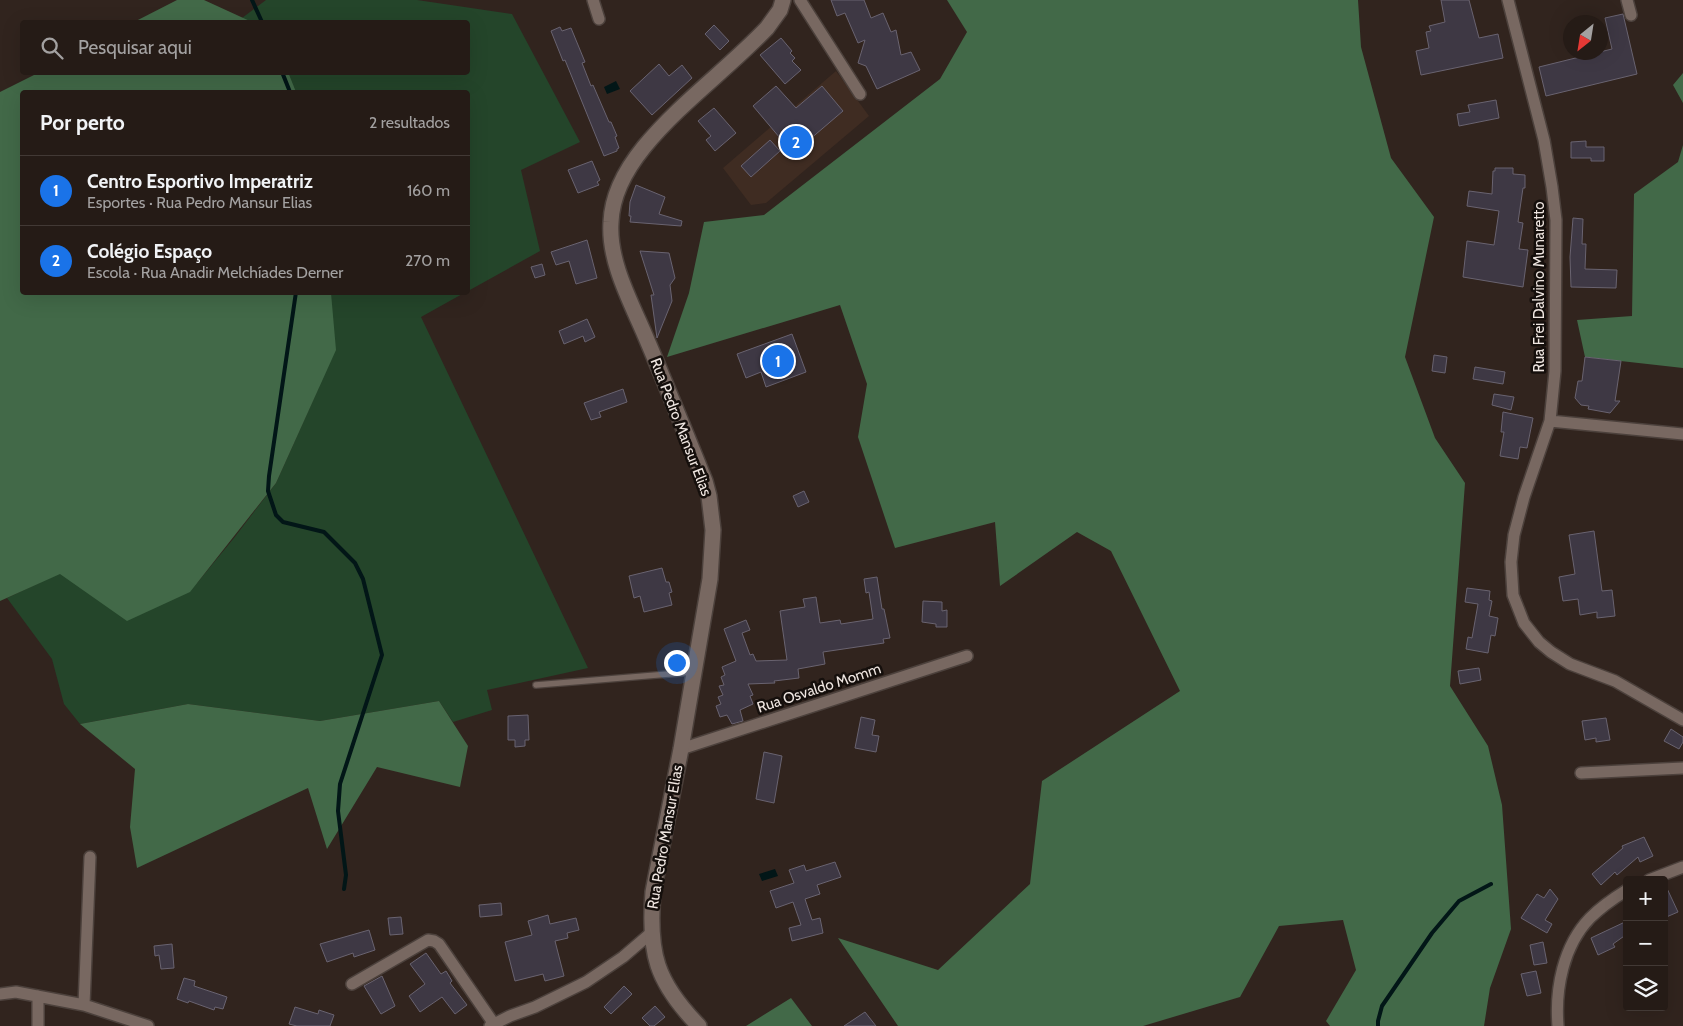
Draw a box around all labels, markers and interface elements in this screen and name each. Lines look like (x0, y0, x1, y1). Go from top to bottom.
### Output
north arrow (1563, 15, 1608, 60)
search box (20, 20, 470, 75)
icon: search (38, 34, 66, 62)
text: Pesquisar aqui (78, 36, 192, 59)
text: Por perto (40, 110, 125, 135)
text: 2 resultados (369, 113, 450, 132)
pin: 2 (780, 123, 812, 161)
text: Centro Esportivo Imperatriz (87, 170, 313, 193)
text: 1 (53, 181, 59, 200)
text: 160 m (407, 181, 450, 200)
text: Esportes · Rua Pedro Mansur Elias (87, 193, 312, 212)
street label: Rua Frei Dalvino Munaretto (1530, 201, 1548, 373)
text: Colégio Espaço (87, 240, 212, 263)
text: 2 (52, 251, 60, 270)
text: 270 m (405, 251, 450, 270)
text: Escola · Rua Anadir Melchíades Derner (87, 263, 343, 282)
pin: 1 (762, 342, 794, 380)
street label: Rua Pedro Mansur Elias (646, 356, 716, 498)
your location (664, 650, 690, 676)
street label: Rua Osvaldo Momm (755, 659, 883, 717)
street label: Rua Pedro Mansur Elias (643, 763, 687, 911)
map controls (1623, 876, 1668, 1011)
button: + (1623, 876, 1668, 921)
button: − (1623, 921, 1668, 966)
button: layers (1623, 966, 1668, 1011)

